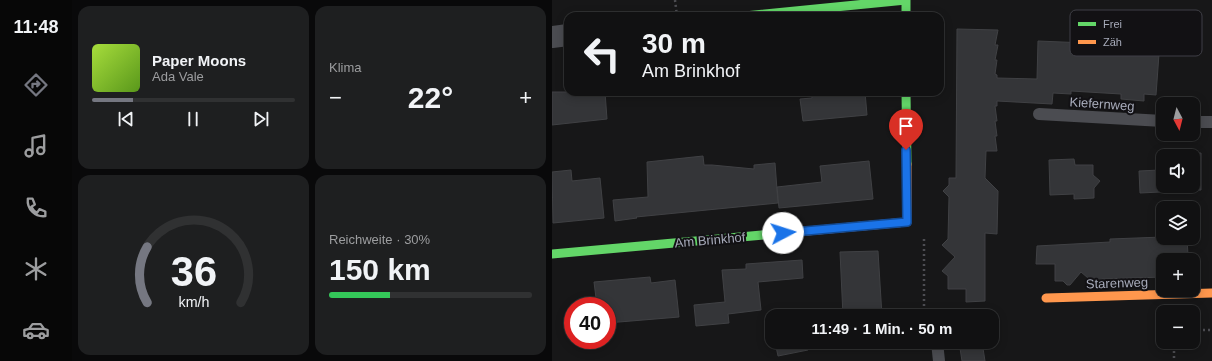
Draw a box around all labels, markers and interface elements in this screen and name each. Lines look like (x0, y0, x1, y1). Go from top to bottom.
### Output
legend (1070, 10, 1202, 56)
text: 11:48 (13, 17, 59, 37)
text: Frei (1103, 18, 1122, 30)
icon: left (576, 28, 628, 80)
text: 30 m (642, 28, 706, 59)
text: Zäh (1103, 36, 1122, 48)
text: Paper Moons (152, 52, 246, 69)
text: Klima (329, 60, 362, 75)
text: Am Brinkhof (642, 61, 740, 81)
text: Ada Vale (152, 69, 204, 84)
icon: directions (22, 71, 50, 99)
text: 22° (408, 81, 453, 114)
text: − (329, 85, 342, 110)
text: + (519, 85, 532, 110)
street label: Kiefernweg (1069, 94, 1135, 114)
north arrow (1156, 97, 1200, 141)
map controls (1156, 97, 1200, 349)
icon: previous (115, 108, 137, 130)
icon: pause (182, 108, 204, 130)
icon: next (250, 108, 272, 130)
pin (889, 109, 923, 150)
icon: arrive (895, 115, 917, 137)
icon: music (22, 132, 50, 160)
button: sound (1156, 149, 1200, 193)
icon: phone (22, 194, 50, 222)
button: layers (1156, 201, 1200, 245)
position arrow (762, 212, 804, 254)
street label: Am Brinkhof (674, 229, 746, 251)
text: Reichweite · 30% (329, 232, 430, 247)
text: 36 (170, 248, 217, 295)
text: 150 km (329, 253, 431, 286)
button: + (1156, 253, 1200, 297)
icon: climate (22, 255, 50, 283)
street label: Starenweg (1086, 274, 1148, 292)
text: km/h (178, 293, 209, 309)
speed limit sign: 40 (564, 297, 616, 349)
button: − (1156, 305, 1200, 349)
icon: car (22, 316, 50, 344)
text: 11:49 · 1 Min. · 50 m (812, 320, 952, 337)

